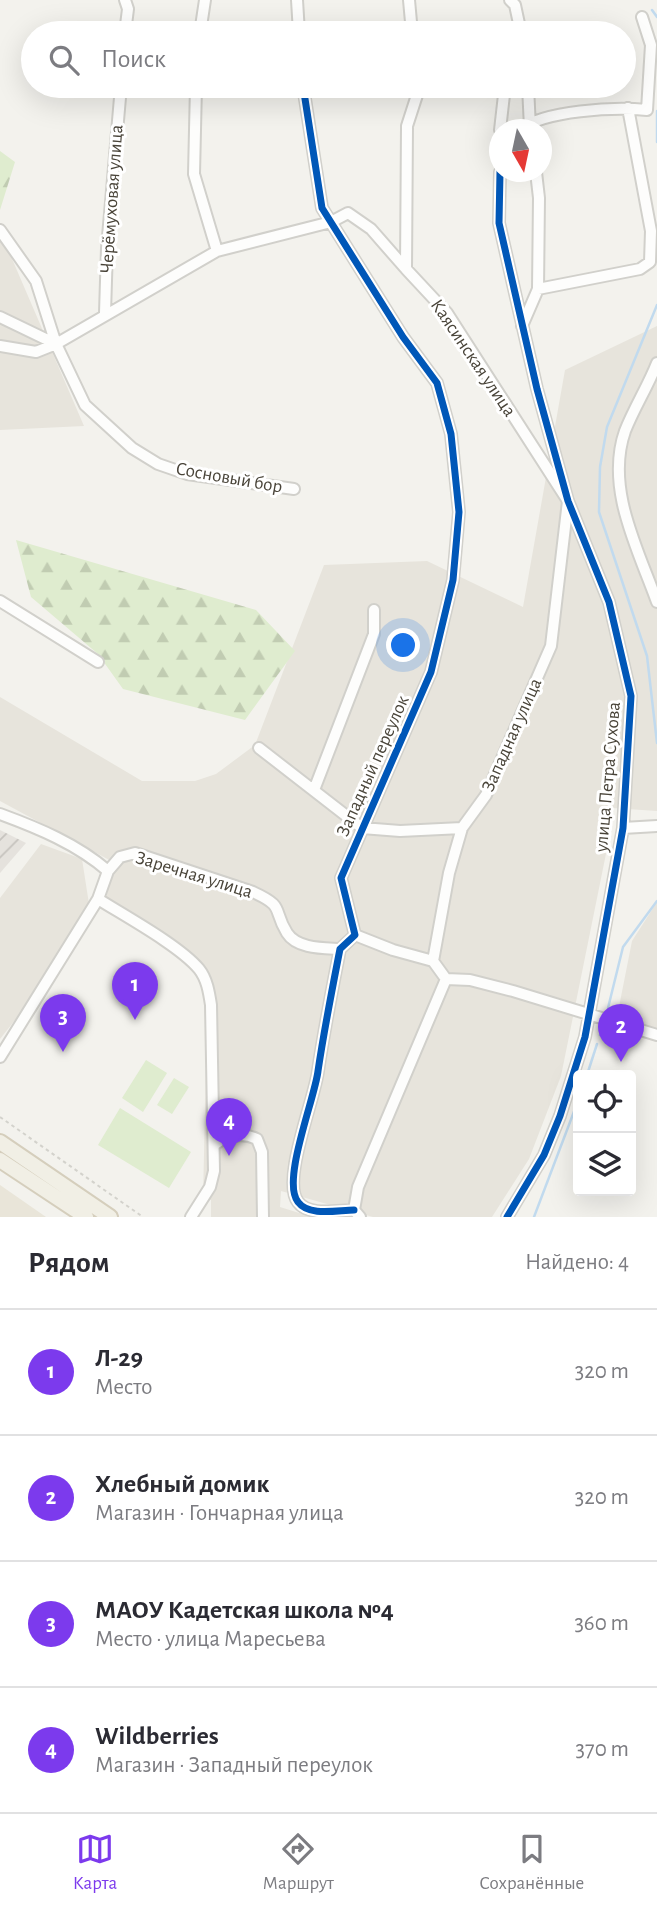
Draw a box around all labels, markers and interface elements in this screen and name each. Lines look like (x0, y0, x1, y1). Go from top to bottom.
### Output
search box (21, 21, 636, 98)
icon: search (45, 41, 83, 79)
text: Поиск (101, 46, 166, 72)
north arrow (489, 119, 552, 182)
street label: Черёмуховая улица (97, 124, 127, 274)
street label: Каясинская улица (427, 296, 519, 420)
street label: Сосновый бор (174, 459, 284, 497)
your location (386, 628, 420, 662)
street label: Западная улица (478, 675, 546, 795)
street label: Западный переулок (333, 692, 413, 839)
street label: улица Петра Сухова (592, 701, 624, 854)
street label: Заречная улица (133, 848, 255, 902)
pin: 1 (112, 962, 158, 1020)
pin: 3 (40, 994, 86, 1052)
pin: 2 (598, 1004, 644, 1062)
map controls (573, 1070, 636, 1196)
button: locate (573, 1070, 636, 1133)
pin: 4 (206, 1098, 252, 1156)
button: layers (573, 1133, 636, 1196)
text: Рядом (28, 1248, 110, 1278)
text: Найдено: 4 (525, 1251, 629, 1274)
text: Л-29 (95, 1345, 143, 1371)
text: 1 (47, 1360, 55, 1383)
text: 320 m (575, 1360, 629, 1383)
text: Место (95, 1376, 152, 1399)
text: Хлебный домик (95, 1471, 269, 1497)
text: 2 (46, 1486, 56, 1509)
text: 320 m (575, 1486, 629, 1509)
text: Магазин · Гончарная улица (95, 1502, 344, 1525)
text: МАОУ Кадетская школа №4 (95, 1597, 394, 1623)
text: 3 (46, 1612, 56, 1635)
text: 360 m (574, 1612, 629, 1635)
text: Место · улица Маресьева (95, 1628, 326, 1651)
text: Wildberries (95, 1723, 219, 1749)
text: 4 (45, 1738, 57, 1761)
text: 370 m (576, 1738, 629, 1761)
text: Магазин · Западный переулок (95, 1754, 373, 1777)
tab: Карта (73, 1830, 117, 1895)
tab: Маршрут (263, 1830, 334, 1895)
tab: Сохранённые (479, 1830, 584, 1895)

